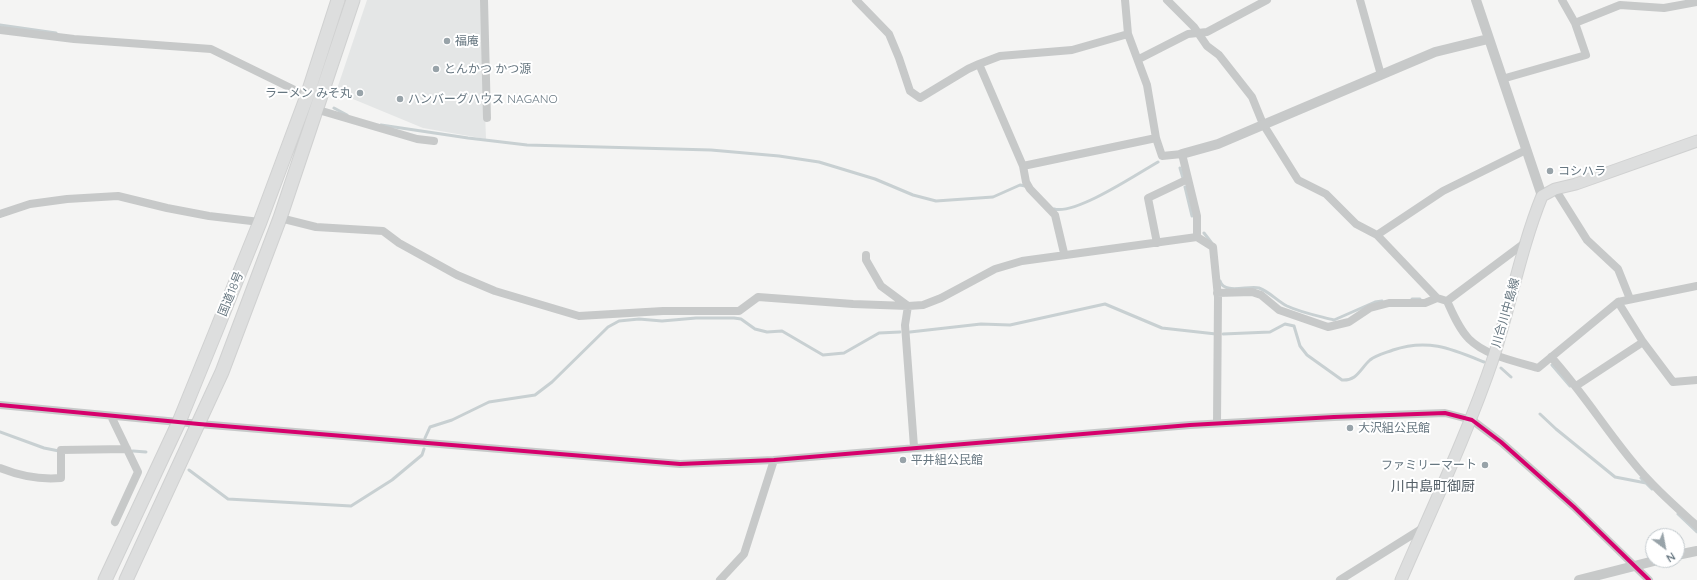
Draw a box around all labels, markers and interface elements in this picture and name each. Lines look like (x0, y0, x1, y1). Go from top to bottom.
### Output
place label: 福庵 (455, 34, 479, 48)
marker: 福庵 (442, 36, 452, 46)
place label: とんかつ かつ源 (444, 62, 531, 76)
marker: とんかつ かつ源 (431, 64, 441, 74)
place label: ラーメン みそ丸 (265, 86, 352, 100)
marker: ラーメン みそ丸 (355, 88, 365, 98)
place label: ハンバーグハウス NAGANO (408, 92, 558, 106)
marker: ハンバーグハウス NAGANO (395, 94, 405, 104)
place label: コシハラ (1558, 164, 1606, 178)
marker: コシハラ (1545, 166, 1555, 176)
street label: 国道18号 (216, 270, 246, 318)
street label: 川合川中島線 (1489, 276, 1523, 350)
place label: 大沢組公民館 (1358, 421, 1430, 435)
marker: 大沢組公民館 (1345, 423, 1355, 433)
place label: 平井組公民館 (911, 453, 983, 467)
marker: 平井組公民館 (898, 455, 908, 465)
place label: ファミリーマート (1381, 458, 1477, 472)
marker: ファミリーマート (1480, 460, 1490, 470)
district label: 川中島町御厨 (1391, 479, 1475, 495)
north arrow (1645, 528, 1685, 568)
text: N (1664, 549, 1678, 565)

